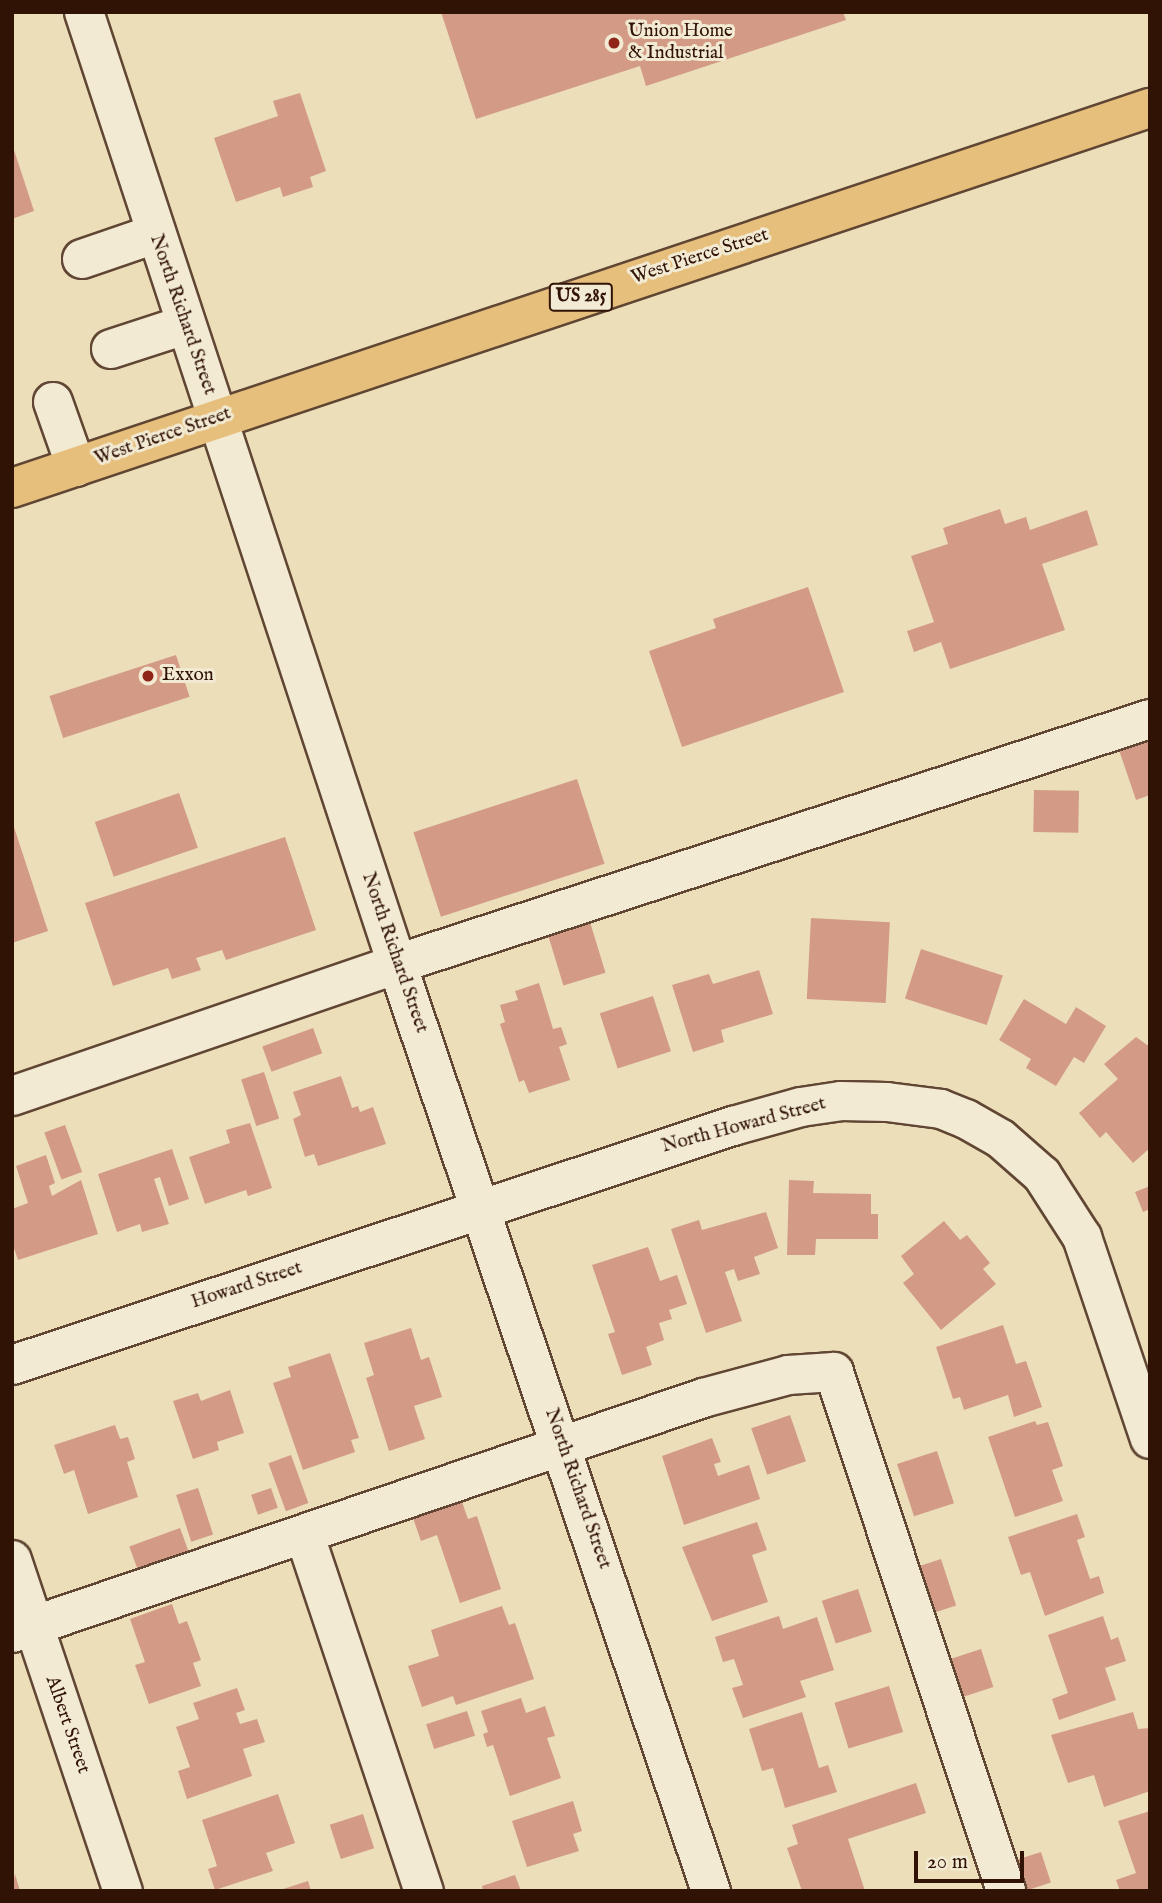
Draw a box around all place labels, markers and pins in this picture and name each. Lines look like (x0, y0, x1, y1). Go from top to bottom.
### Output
place label: Union Home & Industrial (628, 21, 733, 65)
marker: Union Home & Industrial (606, 35, 622, 51)
place label: Exxon (162, 665, 214, 687)
marker: Exxon (140, 668, 156, 684)

